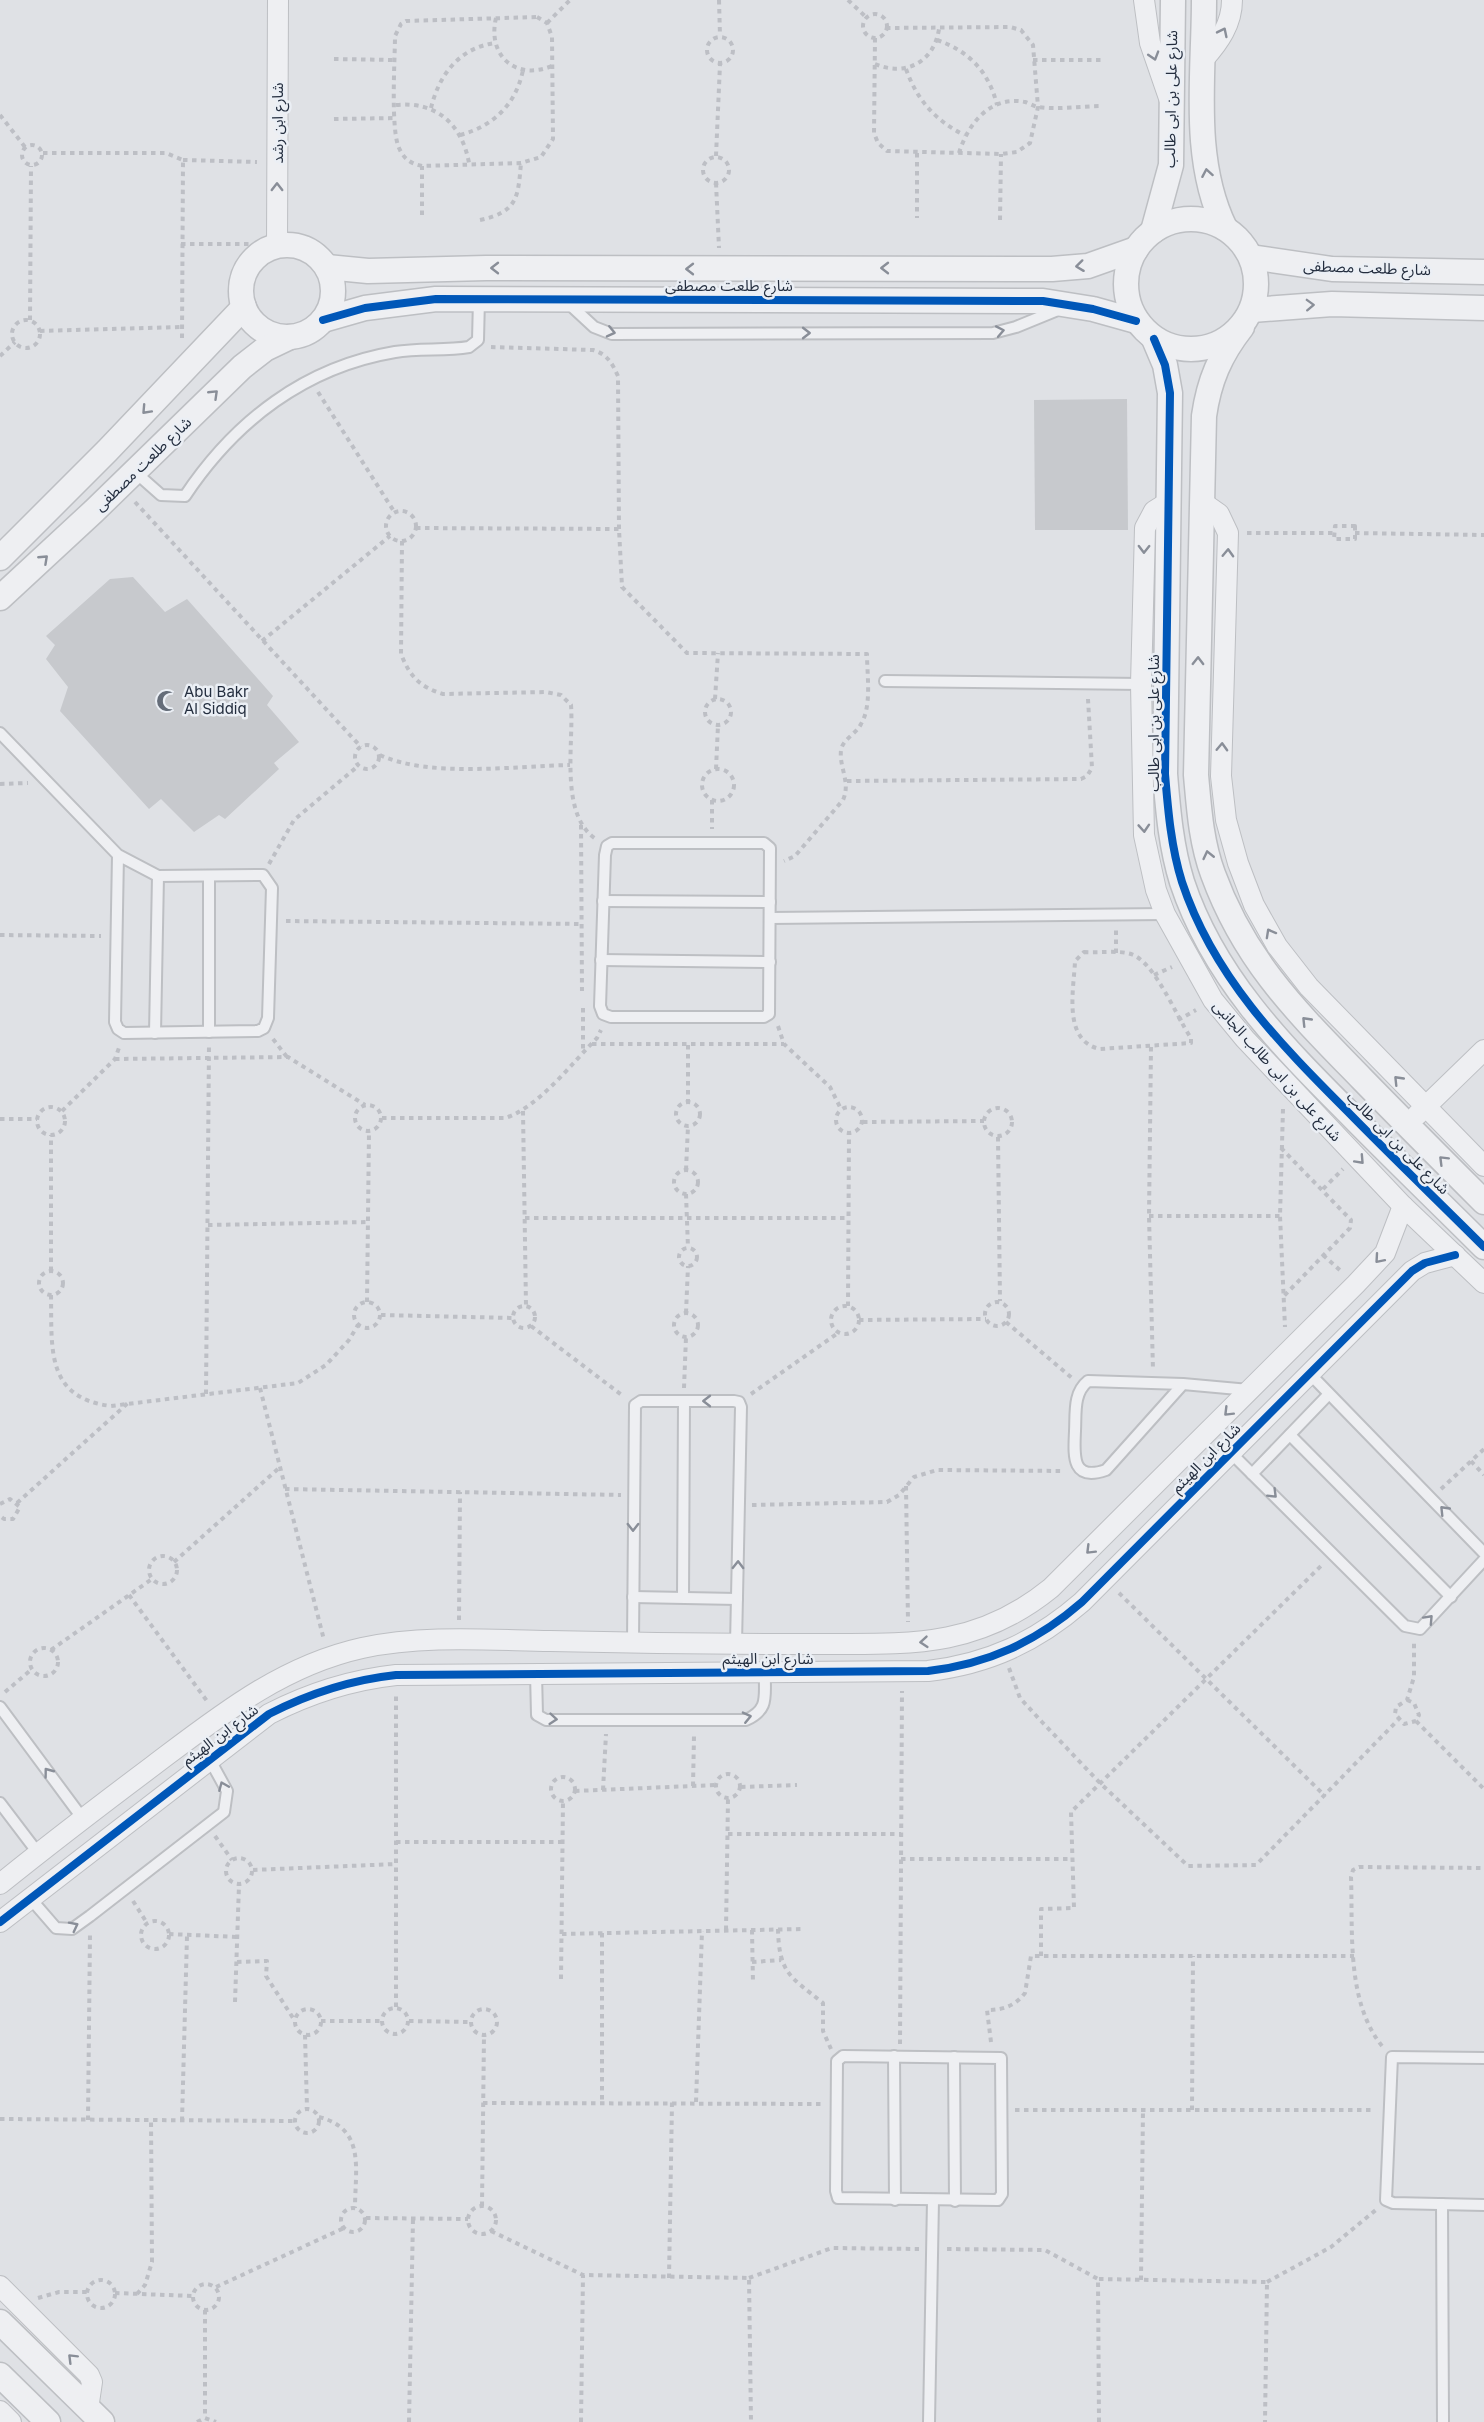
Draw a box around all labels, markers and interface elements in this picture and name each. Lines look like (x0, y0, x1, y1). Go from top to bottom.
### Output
one-way arrow (1216, 27, 1228, 38)
street label: شارع على بن ابى طالب (1160, 30, 1184, 168)
one-way arrow (1147, 50, 1159, 60)
street label: شارع ابن رشد (268, 82, 290, 164)
one-way arrow (1201, 168, 1214, 178)
one-way arrow (271, 183, 284, 192)
street label: شارع طلعت مصطفى (1303, 256, 1431, 282)
one-way arrow (1075, 259, 1085, 272)
one-way arrow (491, 262, 500, 274)
one-way arrow (881, 262, 890, 274)
one-way arrow (686, 263, 695, 275)
street label: شارع طلعت مصطفى (665, 276, 793, 298)
one-way arrow (1306, 299, 1315, 312)
one-way arrow (606, 325, 616, 338)
one-way arrow (995, 325, 1005, 338)
one-way arrow (801, 327, 810, 339)
one-way arrow (207, 391, 218, 402)
one-way arrow (142, 404, 153, 414)
street label: شارع طلعت مصطفى (90, 412, 197, 517)
one-way arrow (1138, 544, 1151, 553)
one-way arrow (1221, 548, 1234, 557)
one-way arrow (37, 555, 47, 566)
street label: شارع على بن ابى طالب (1144, 654, 1166, 792)
one-way arrow (1192, 657, 1204, 666)
place label: Abu Bakr Al Siddiq (184, 682, 249, 718)
mosque icon: Abu Bakr Al Siddiq (155, 689, 179, 713)
one-way arrow (1216, 743, 1228, 752)
one-way arrow (1137, 823, 1150, 832)
one-way arrow (1203, 850, 1216, 860)
one-way arrow (1266, 929, 1277, 940)
street label: شارع على بن ابى طالب الجانبى (1207, 996, 1346, 1147)
one-way arrow (1302, 1018, 1313, 1029)
one-way arrow (1394, 1076, 1405, 1086)
street label: شارع على بن ابى طالب (1341, 1087, 1454, 1200)
one-way arrow (1353, 1154, 1364, 1164)
one-way arrow (1439, 1157, 1450, 1168)
one-way arrow (1376, 1252, 1387, 1263)
one-way arrow (703, 1395, 712, 1407)
one-way arrow (1224, 1405, 1235, 1416)
street label: شارع ابن الهيثم (1167, 1419, 1247, 1499)
one-way arrow (1265, 1487, 1276, 1498)
one-way arrow (1441, 1507, 1452, 1518)
one-way arrow (627, 1522, 639, 1531)
one-way arrow (1086, 1543, 1097, 1554)
one-way arrow (731, 1560, 744, 1569)
one-way arrow (1422, 1616, 1433, 1627)
one-way arrow (919, 1635, 928, 1648)
street label: شارع ابن الهيثم (723, 1649, 814, 1671)
street label: شارع ابن الهيثم (178, 1700, 264, 1772)
one-way arrow (548, 1712, 557, 1725)
one-way arrow (742, 1712, 752, 1725)
one-way arrow (44, 1767, 55, 1778)
one-way arrow (218, 1782, 230, 1793)
one-way arrow (67, 1921, 78, 1933)
one-way arrow (69, 2354, 79, 2365)

